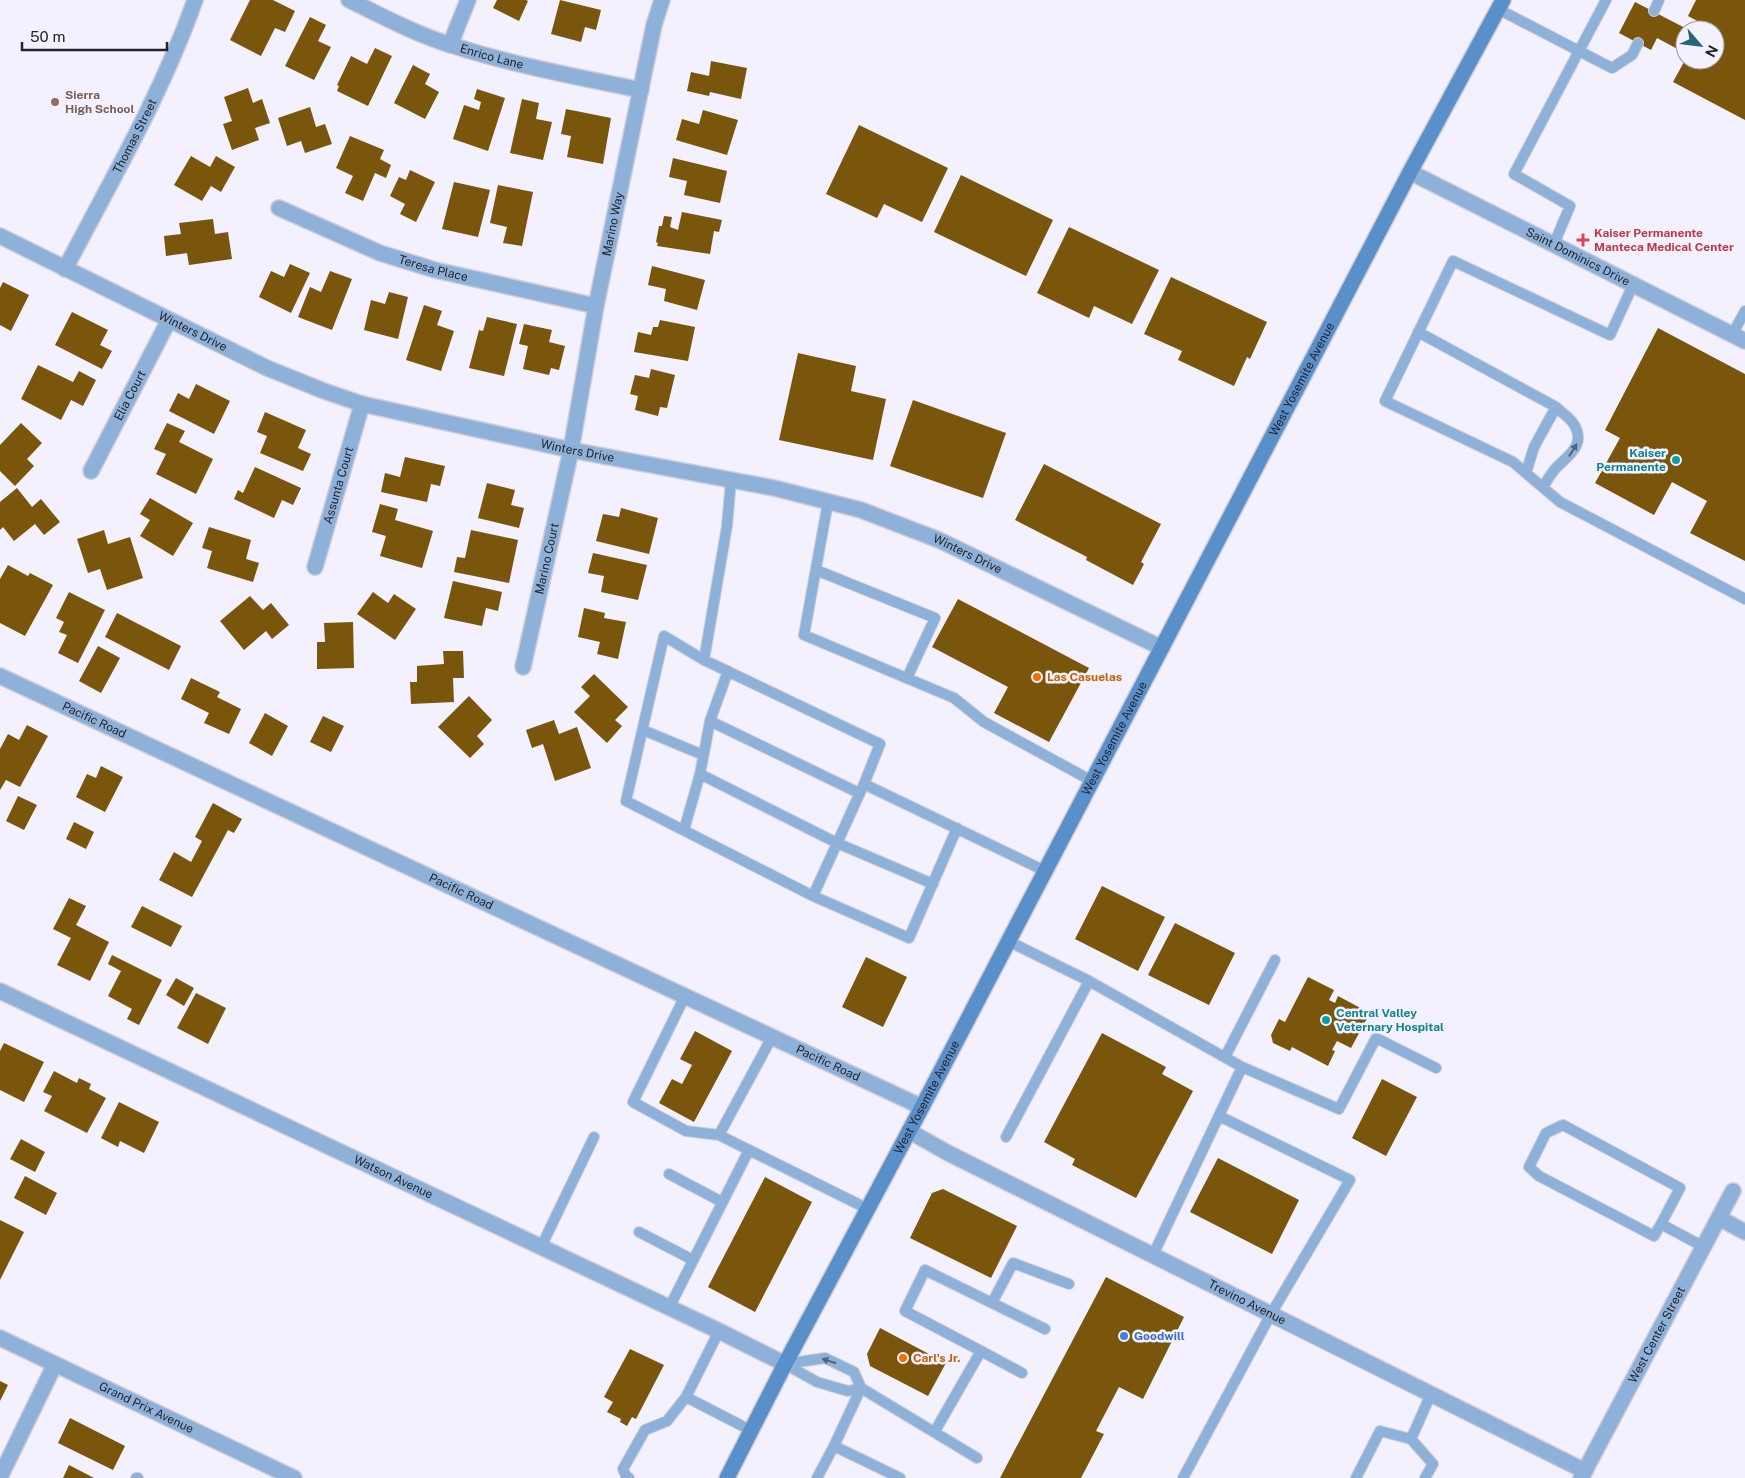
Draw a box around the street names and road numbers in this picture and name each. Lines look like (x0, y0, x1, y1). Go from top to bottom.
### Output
street label: Enrico Lane (458, 41, 525, 72)
street label: Thomas Street (110, 96, 160, 176)
street label: Marino Way (599, 190, 626, 257)
street label: Saint Dominics Drive (1524, 225, 1632, 289)
street label: Teresa Place (397, 252, 469, 284)
street label: Winters Drive (156, 308, 230, 354)
street label: West Yosemite Avenue (1266, 320, 1337, 438)
street label: Elia Court (111, 368, 149, 423)
street label: Winters Drive (539, 437, 616, 465)
street label: Assunta Court (321, 445, 356, 526)
street label: Marino Court (532, 521, 562, 596)
street label: Winters Drive (931, 531, 1004, 577)
street label: West Yosemite Avenue (1079, 679, 1150, 798)
street label: Pacific Road (60, 699, 129, 741)
street label: Pacific Road (427, 871, 495, 913)
street label: West Yosemite Avenue (891, 1038, 963, 1156)
street label: Pacific Road (794, 1042, 862, 1084)
street label: Watson Avenue (351, 1152, 435, 1202)
street label: Trevino Avenue (1206, 1277, 1288, 1328)
street label: West Center Street (1626, 1284, 1688, 1385)
street label: Grand Prix Avenue (97, 1379, 196, 1436)

